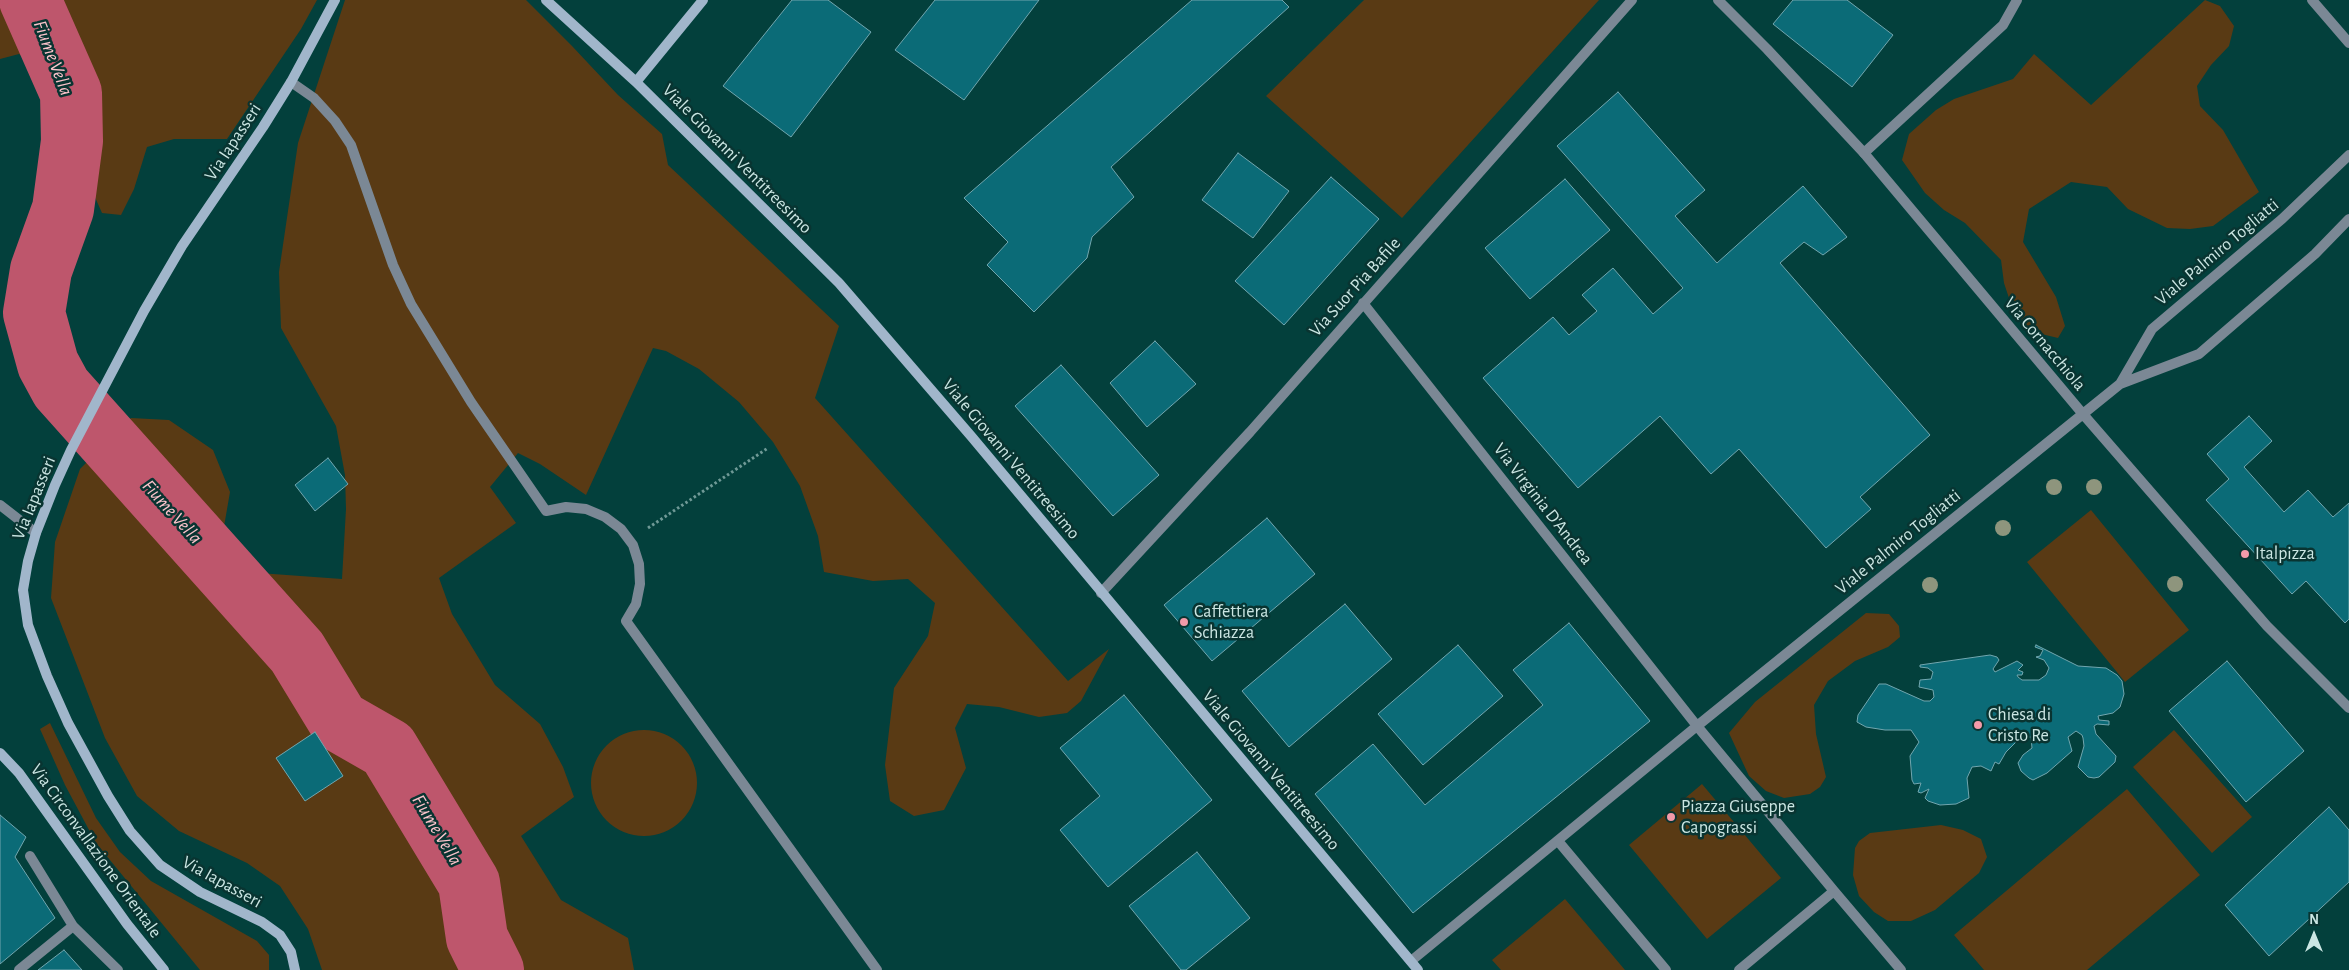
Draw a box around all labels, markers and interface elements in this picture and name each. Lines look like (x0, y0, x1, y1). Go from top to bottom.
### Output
water label: Fiume Vella (28, 17, 78, 99)
street label: Viale Giovanni Ventitreesimo (658, 80, 816, 238)
street label: Via Iapasseri (200, 99, 266, 185)
street label: Viale Palmiro Togliatti (2151, 194, 2283, 310)
street label: Via Suor Pia Bafile (1305, 233, 1405, 341)
street label: Via Cornacchiola (1999, 293, 2091, 395)
street label: Viale Giovanni Ventitreesimo (938, 374, 1084, 544)
street label: Via Virginia D'Andrea (1489, 439, 1597, 569)
street label: Via Iapasseri (8, 453, 60, 543)
water label: Fiume Vella (137, 475, 207, 549)
street label: Viale Palmiro Togliatti (1831, 485, 1965, 599)
place label: Italpizza (2255, 543, 2315, 565)
marker: Italpizza (2239, 548, 2251, 560)
place label: Caffettiera Schiazza (1194, 601, 1268, 644)
marker: Caffettiera Schiazza (1178, 616, 1190, 628)
street label: Viale Giovanni Ventitreesimo (1198, 685, 1344, 855)
place label: Chiesa di Cristo Re (1988, 704, 2051, 746)
marker: Chiesa di Cristo Re (1972, 719, 1984, 731)
street label: Via Circonvallazione Orientale (26, 760, 166, 942)
water label: Fiume Vella (407, 790, 467, 870)
place label: Piazza Giuseppe Capograssi (1681, 796, 1795, 839)
marker: Piazza Giuseppe Capograssi (1665, 811, 1677, 823)
street label: Via Iapasseri (178, 851, 266, 913)
north arrow (2289, 910, 2339, 960)
text: N (2309, 913, 2319, 927)

